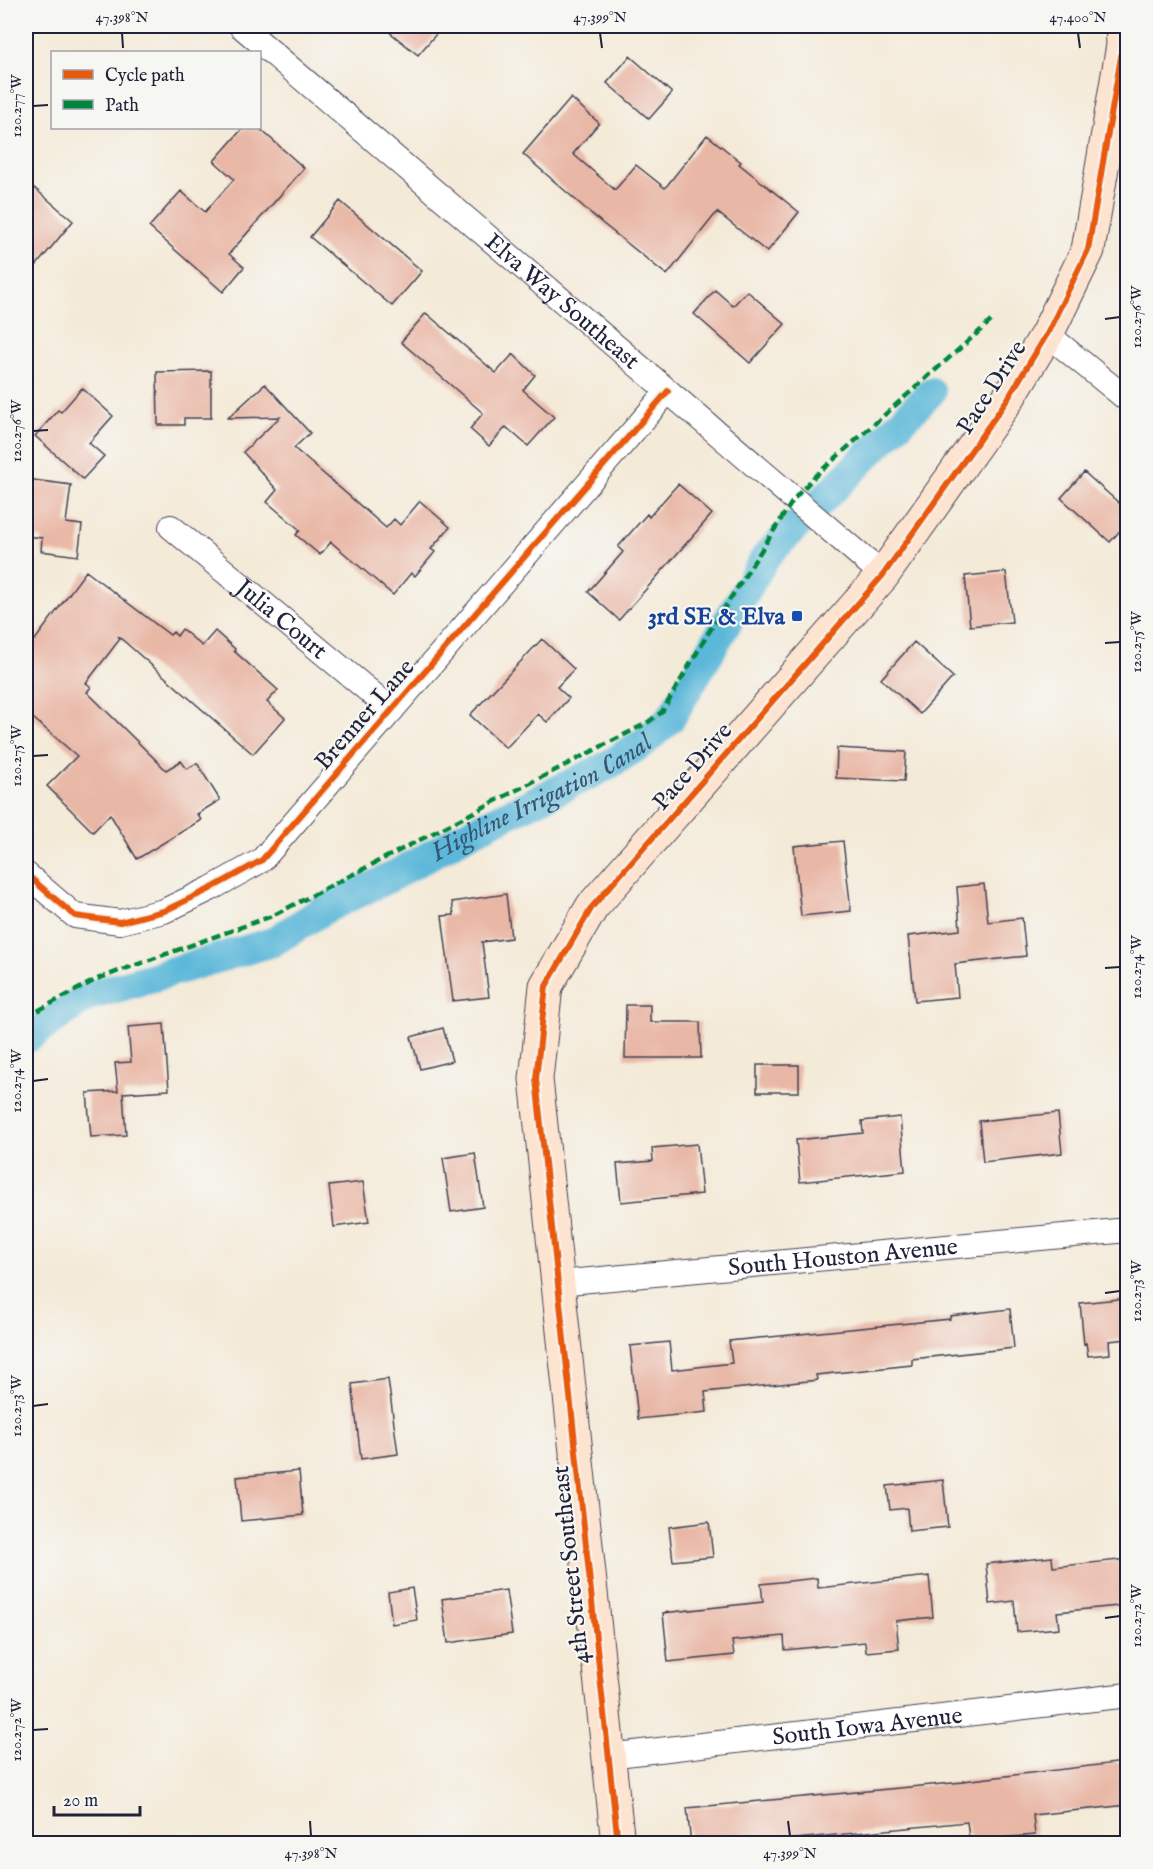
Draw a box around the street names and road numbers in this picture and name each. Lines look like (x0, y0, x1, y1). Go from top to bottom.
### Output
street label: Elva Way Southeast (478, 227, 645, 377)
street label: Pace Drive (950, 335, 1034, 441)
street label: Julia Court (226, 571, 333, 667)
street label: Brenner Lane (308, 653, 422, 777)
street label: Pace Drive (646, 717, 740, 817)
street label: South Houston Avenue (727, 1232, 959, 1284)
street label: 4th Street Southeast (546, 1464, 597, 1666)
street label: South Iowa Avenue (771, 1701, 964, 1754)

